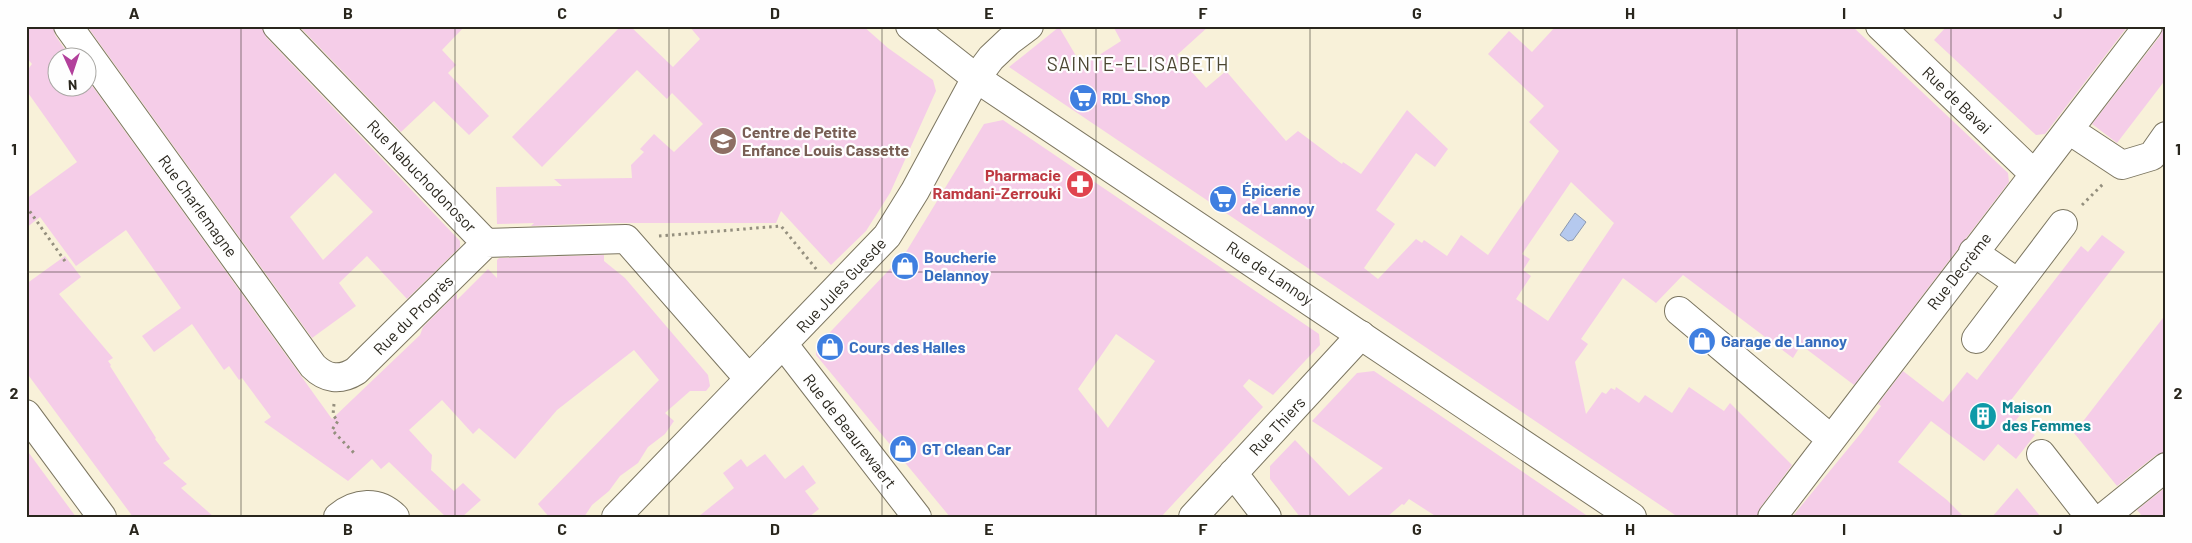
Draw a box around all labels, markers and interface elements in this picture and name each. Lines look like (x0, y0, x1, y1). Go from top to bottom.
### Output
text: A (129, 3, 140, 22)
text: B (343, 3, 353, 22)
text: C (557, 3, 567, 22)
text: D (770, 3, 780, 22)
text: E (984, 3, 994, 22)
text: F (1199, 3, 1208, 22)
text: G (1412, 3, 1422, 22)
text: H (1625, 3, 1635, 22)
text: I (1842, 3, 1846, 22)
text: J (2053, 3, 2063, 22)
north arrow (48, 48, 98, 98)
district label: SAINTE-ELISABETH (1047, 52, 1229, 75)
street label: Rue de Bavai (1919, 62, 1996, 137)
text: N (68, 77, 78, 94)
supermarket icon: RDL Shop (1068, 83, 1098, 113)
place label: RDL Shop (1102, 88, 1170, 107)
street label: Rue Nabuchodonosor (364, 116, 481, 236)
place label: Centre de Petite Enfance Louis Cassette (742, 122, 910, 159)
school or university icon: Centre de Petite Enfance Louis Cassette (708, 126, 738, 156)
text: 1 (11, 139, 17, 158)
text: 1 (2175, 139, 2181, 158)
street label: Rue Charlemagne (155, 151, 242, 261)
place label: Pharmacie Ramdani-Zerrouki (933, 165, 1061, 202)
pharmacy icon: Pharmacie Ramdani-Zerrouki (1065, 169, 1095, 199)
place label: Épicerie de Lannoy (1242, 180, 1315, 217)
supermarket icon: Épicerie de Lannoy (1208, 184, 1238, 214)
street label: Rue Decrème (1923, 228, 1995, 313)
street label: Rue Jules Guesde (792, 233, 889, 336)
street label: Rue de Lannoy (1223, 237, 1318, 309)
place label: Boucherie Delannoy (924, 247, 997, 284)
shop icon: Boucherie Delannoy (890, 251, 920, 281)
street label: Rue du Progrès (369, 271, 456, 358)
shop icon: Garage de Lannoy (1687, 326, 1717, 356)
place label: Garage de Lannoy (1721, 331, 1847, 350)
shop icon: Cours des Halles (815, 332, 845, 362)
place label: Cours des Halles (849, 337, 965, 356)
street label: Rue de Beaurewaert (800, 370, 901, 492)
text: 2 (10, 383, 19, 402)
text: 2 (2174, 383, 2183, 402)
street label: Rue Thiers (1244, 392, 1309, 459)
place label: Maison des Femmes (2002, 397, 2091, 434)
building icon: Maison des Femmes (1968, 401, 1998, 431)
shop icon: GT Clean Car (888, 434, 918, 464)
place label: GT Clean Car (922, 439, 1011, 458)
text: A (129, 519, 140, 538)
text: B (343, 519, 353, 538)
text: C (557, 519, 567, 538)
text: D (770, 519, 780, 538)
text: E (984, 519, 994, 538)
text: F (1199, 519, 1208, 538)
text: G (1412, 519, 1422, 538)
text: H (1625, 519, 1635, 538)
text: I (1842, 519, 1846, 538)
text: J (2053, 519, 2063, 538)

